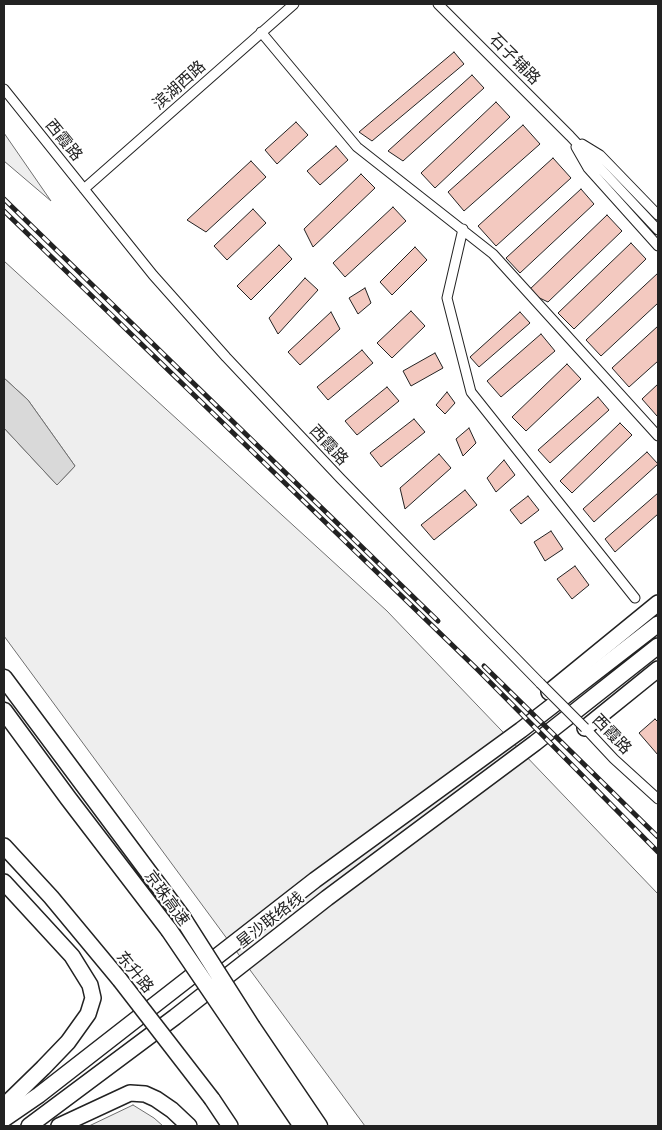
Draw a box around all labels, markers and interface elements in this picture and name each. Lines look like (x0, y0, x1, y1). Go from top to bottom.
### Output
street label: 石子铺路 (486, 30, 544, 88)
street label: 滨湖西路 (149, 56, 209, 114)
street label: 西霞路 (41, 115, 87, 165)
street label: 西霞路 (306, 421, 352, 469)
street label: 西霞路 (588, 710, 636, 758)
street label: 京珠高速 (140, 866, 194, 930)
street label: 星沙联络线 (233, 888, 307, 952)
street label: 东升路 (112, 947, 158, 997)

